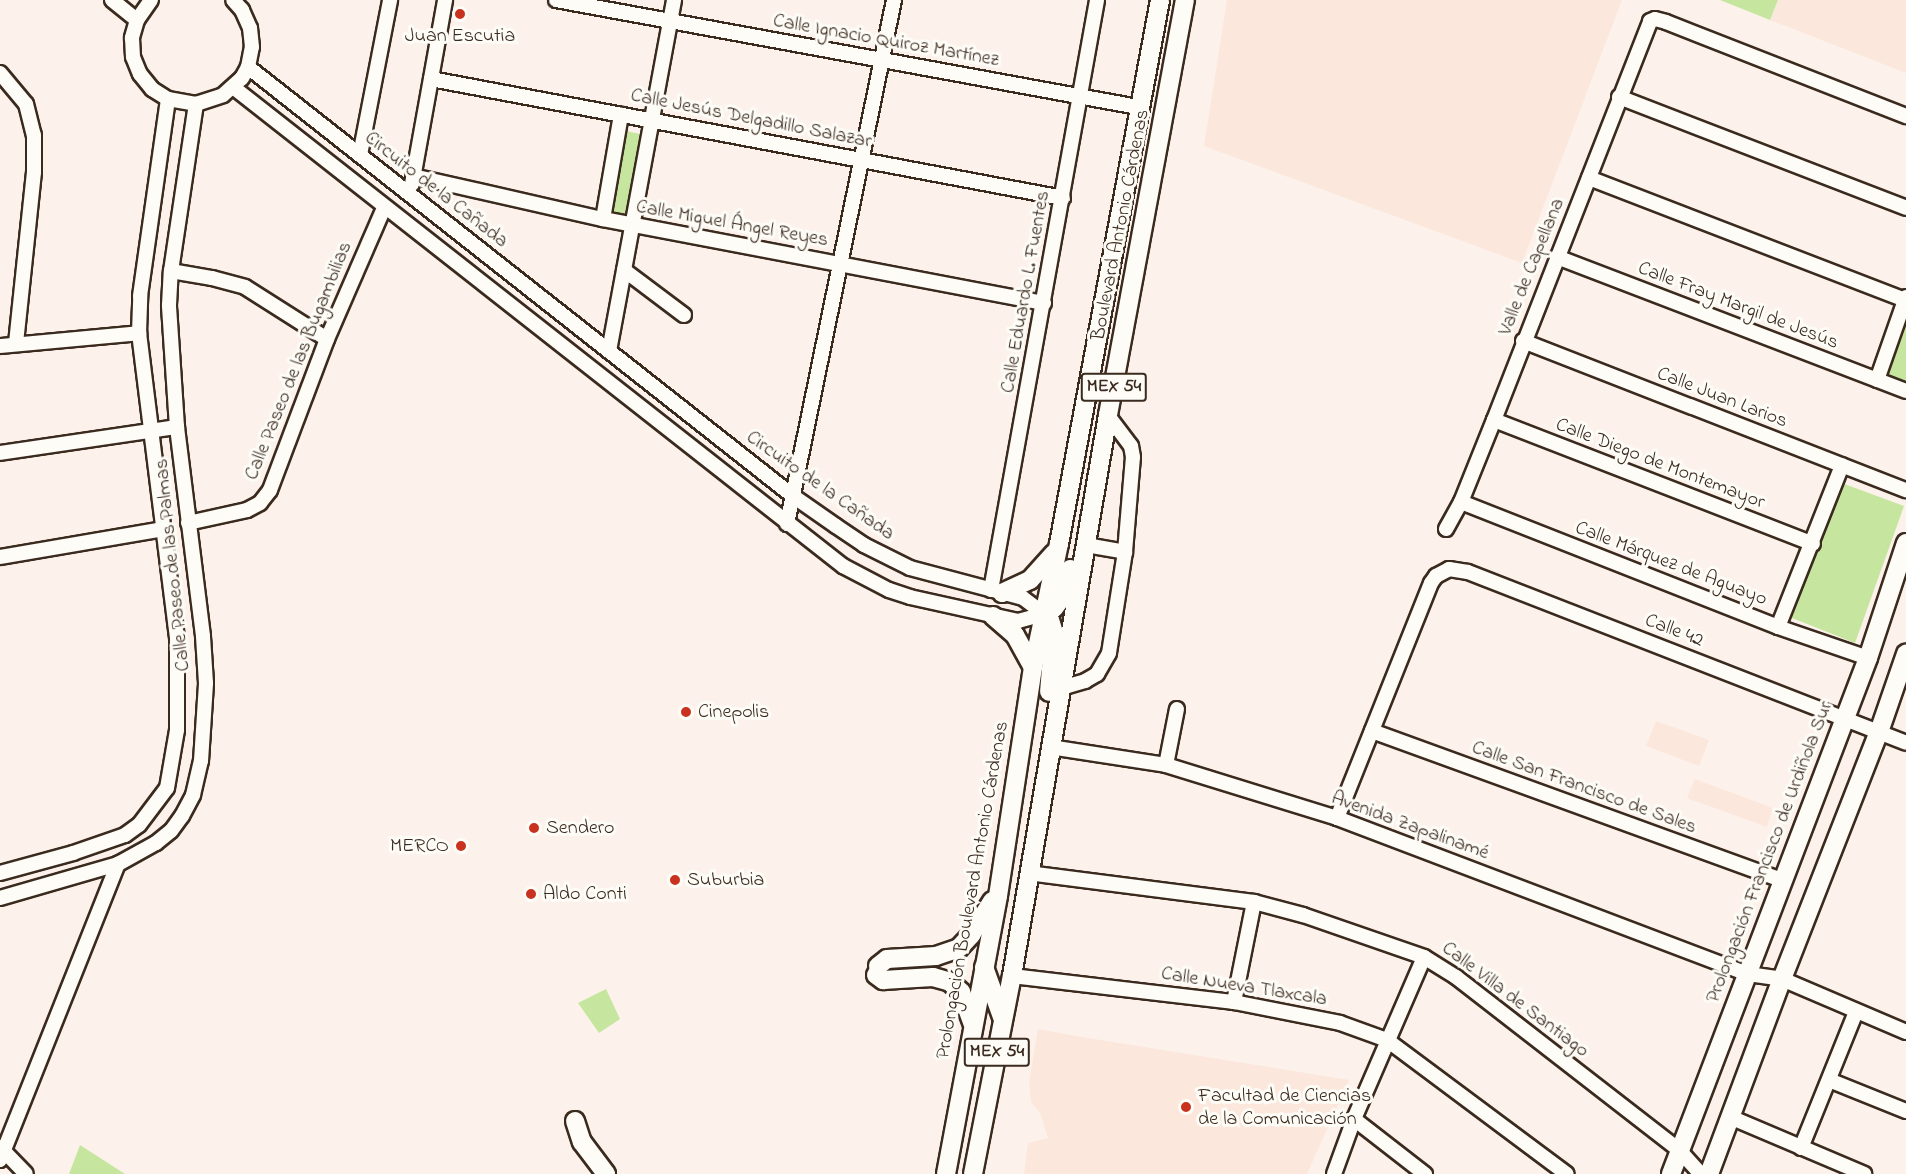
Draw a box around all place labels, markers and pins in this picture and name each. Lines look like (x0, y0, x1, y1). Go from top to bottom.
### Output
marker: Juan Escutia (453, 7, 467, 21)
place label: Juan Escutia (405, 24, 515, 48)
place label: Cinepolis (698, 700, 769, 724)
marker: Cinepolis (679, 705, 693, 719)
place label: Sendero (546, 816, 614, 840)
marker: Sendero (527, 821, 541, 835)
place label: MERCO (390, 834, 449, 858)
marker: MERCO (454, 839, 468, 853)
place label: Suburbia (687, 868, 764, 892)
marker: Suburbia (668, 873, 682, 887)
place label: Aldo Conti (543, 882, 627, 906)
marker: Aldo Conti (524, 887, 538, 901)
place label: Facultad de Ciencias de la Comunicación (1198, 1084, 1371, 1131)
marker: Facultad de Ciencias de la Comunicación (1179, 1100, 1193, 1114)

